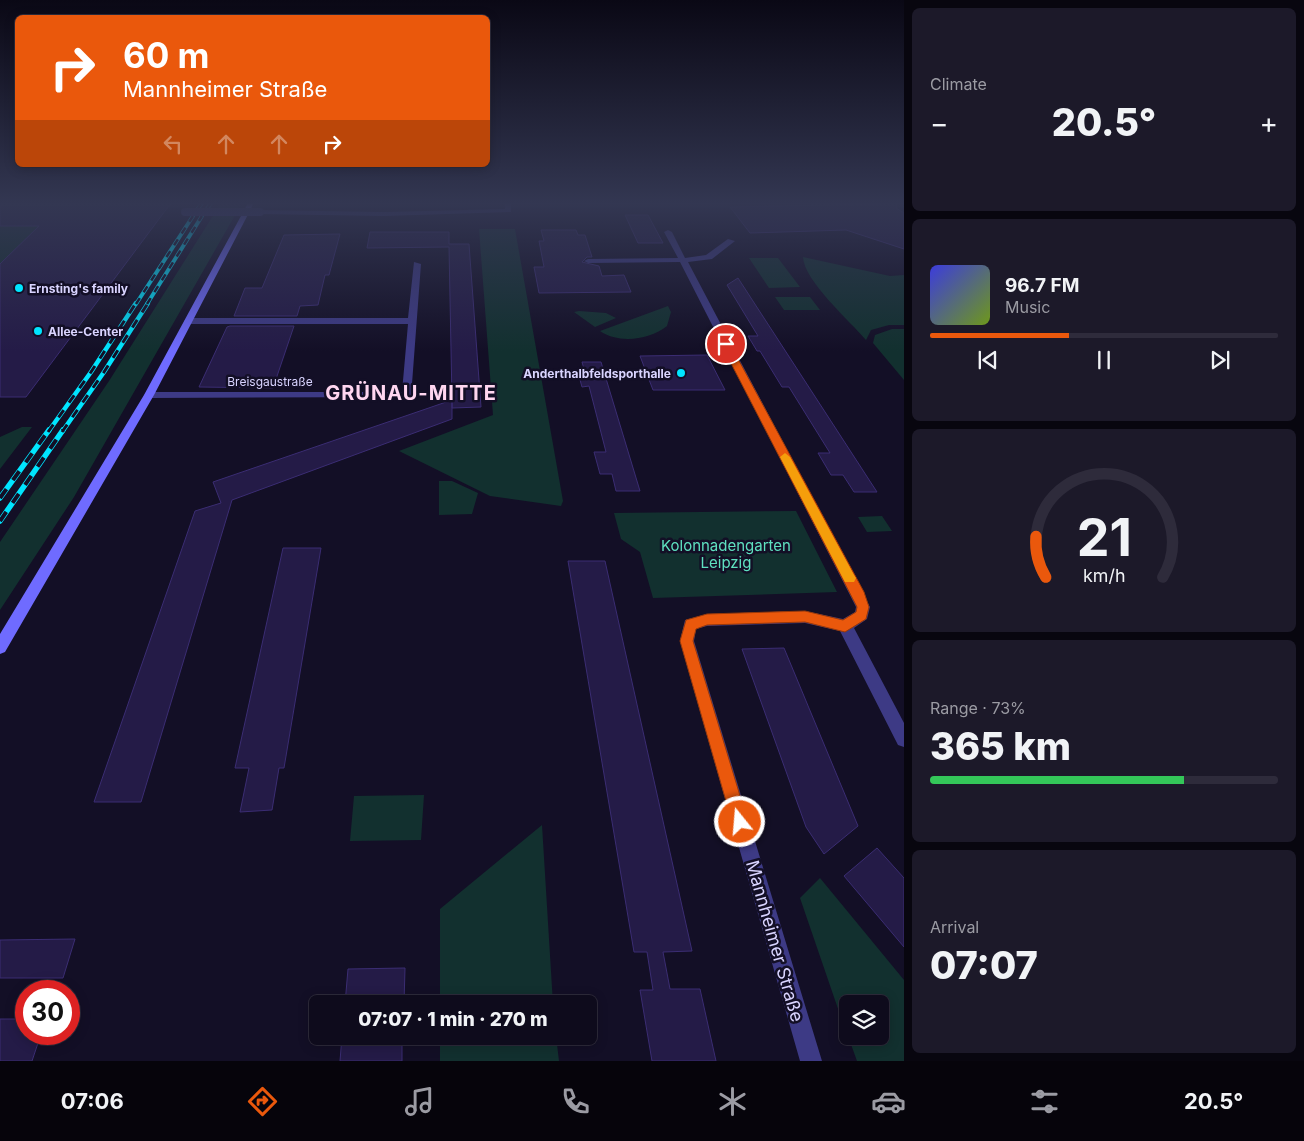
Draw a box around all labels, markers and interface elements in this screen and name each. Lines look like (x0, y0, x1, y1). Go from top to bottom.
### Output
text: 60 m (123, 34, 210, 76)
icon: right (40, 35, 105, 100)
text: Climate (930, 74, 987, 94)
text: Mannheimer Straße (123, 76, 327, 102)
text: 20.5° (1052, 99, 1156, 145)
text: − (930, 106, 949, 140)
text: + (1259, 106, 1278, 140)
icon: left (159, 130, 187, 158)
icon: ahead (212, 130, 240, 158)
icon: ahead (265, 130, 293, 158)
icon: right (318, 130, 346, 158)
text: 96.7 FM (1005, 274, 1079, 297)
place label: Ernsting's family (29, 281, 129, 296)
marker: Ernsting's family (13, 282, 25, 294)
text: Music (1005, 297, 1050, 317)
pin (705, 323, 747, 365)
place label: Allee-Center (48, 324, 123, 339)
marker: Allee-Center (32, 325, 44, 337)
icon: arrive (712, 330, 740, 358)
icon: previous (974, 346, 1002, 374)
icon: pause (1090, 346, 1118, 374)
icon: next (1206, 346, 1234, 374)
place label: Anderthalbfeldsporthalle (523, 366, 671, 381)
marker: Anderthalbfeldsporthalle (675, 367, 687, 379)
street label: Breisgaustraße (227, 374, 313, 389)
district label: GRÜNAU-MITTE (325, 381, 497, 405)
text: 21 (1076, 506, 1132, 569)
park label: Kolonnadengarten Leipzig (661, 536, 791, 572)
text: km/h (1083, 565, 1125, 586)
text: Range · 73% (930, 698, 1026, 718)
text: 365 km (930, 723, 1071, 769)
position arrow (713, 795, 765, 847)
street label: Mannheimer Straße (742, 858, 808, 1024)
text: Arrival (930, 917, 979, 937)
text: 07:07 (930, 942, 1038, 988)
speed limit sign: 30 (15, 980, 80, 1045)
map controls (839, 995, 889, 1045)
button: layers (839, 995, 889, 1045)
text: 07:07 · 1 min · 270 m (358, 1008, 548, 1031)
icon: directions (245, 1084, 280, 1119)
icon: music (402, 1084, 437, 1119)
icon: phone (558, 1084, 593, 1119)
icon: climate (715, 1084, 750, 1119)
icon: car (871, 1084, 906, 1119)
icon: filters (1027, 1084, 1062, 1119)
text: 07:06 (61, 1088, 124, 1114)
text: 20.5° (1184, 1088, 1243, 1114)

